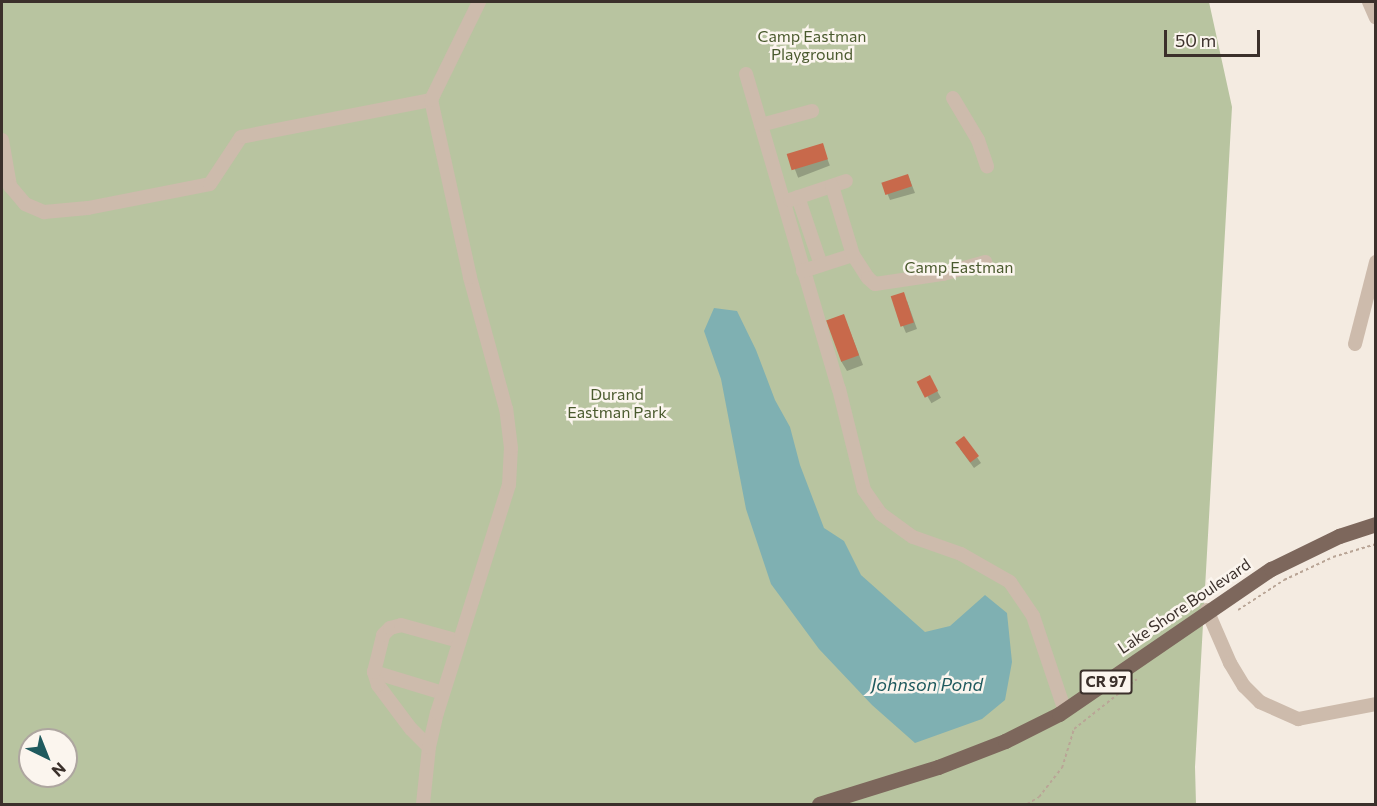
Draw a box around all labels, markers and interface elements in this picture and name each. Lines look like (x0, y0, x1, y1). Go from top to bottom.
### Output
scale bar (1167, 18, 1263, 56)
park label: Camp Eastman Playground (758, 26, 866, 64)
text: 50 m (1175, 29, 1216, 51)
park label: Camp Eastman (905, 257, 1013, 277)
park label: Durand Eastman Park (567, 384, 667, 422)
street label: Lake Shore Boulevard (1114, 554, 1254, 658)
road number: CR 97 (1079, 670, 1133, 694)
water label: Johnson Pond (871, 673, 983, 695)
north arrow (18, 728, 78, 788)
text: N (48, 759, 70, 781)

